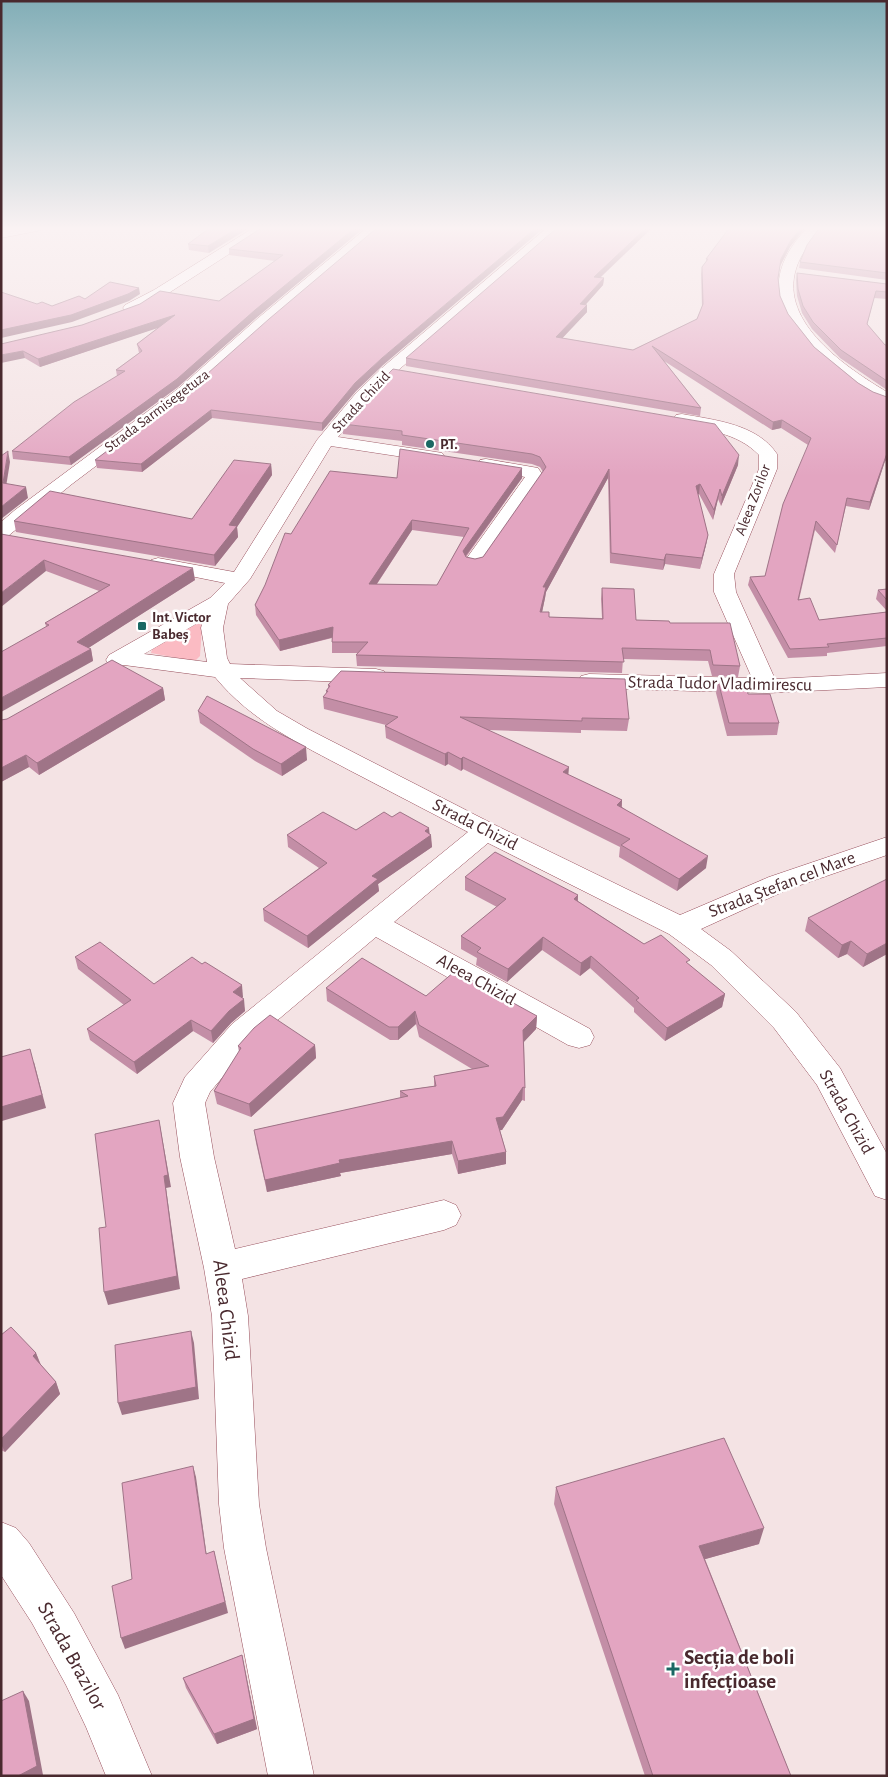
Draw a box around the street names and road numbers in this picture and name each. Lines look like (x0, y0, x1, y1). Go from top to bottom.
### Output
street label: Strada Sarmisegetuza (102, 367, 212, 455)
street label: Strada Chizid (329, 368, 393, 435)
street label: Aleea Zorilor (733, 462, 773, 538)
street label: Strada Tudor Vladimirescu (628, 673, 812, 695)
street label: Strada Chizid (430, 796, 520, 854)
street label: Strada Ștefan cel Mare (706, 849, 858, 922)
street label: Aleea Chizid (434, 951, 518, 1009)
street label: Strada Chizid (816, 1067, 876, 1157)
street label: Aleea Chizid (209, 1258, 243, 1362)
street label: Strada Brazilor (34, 1598, 110, 1714)

